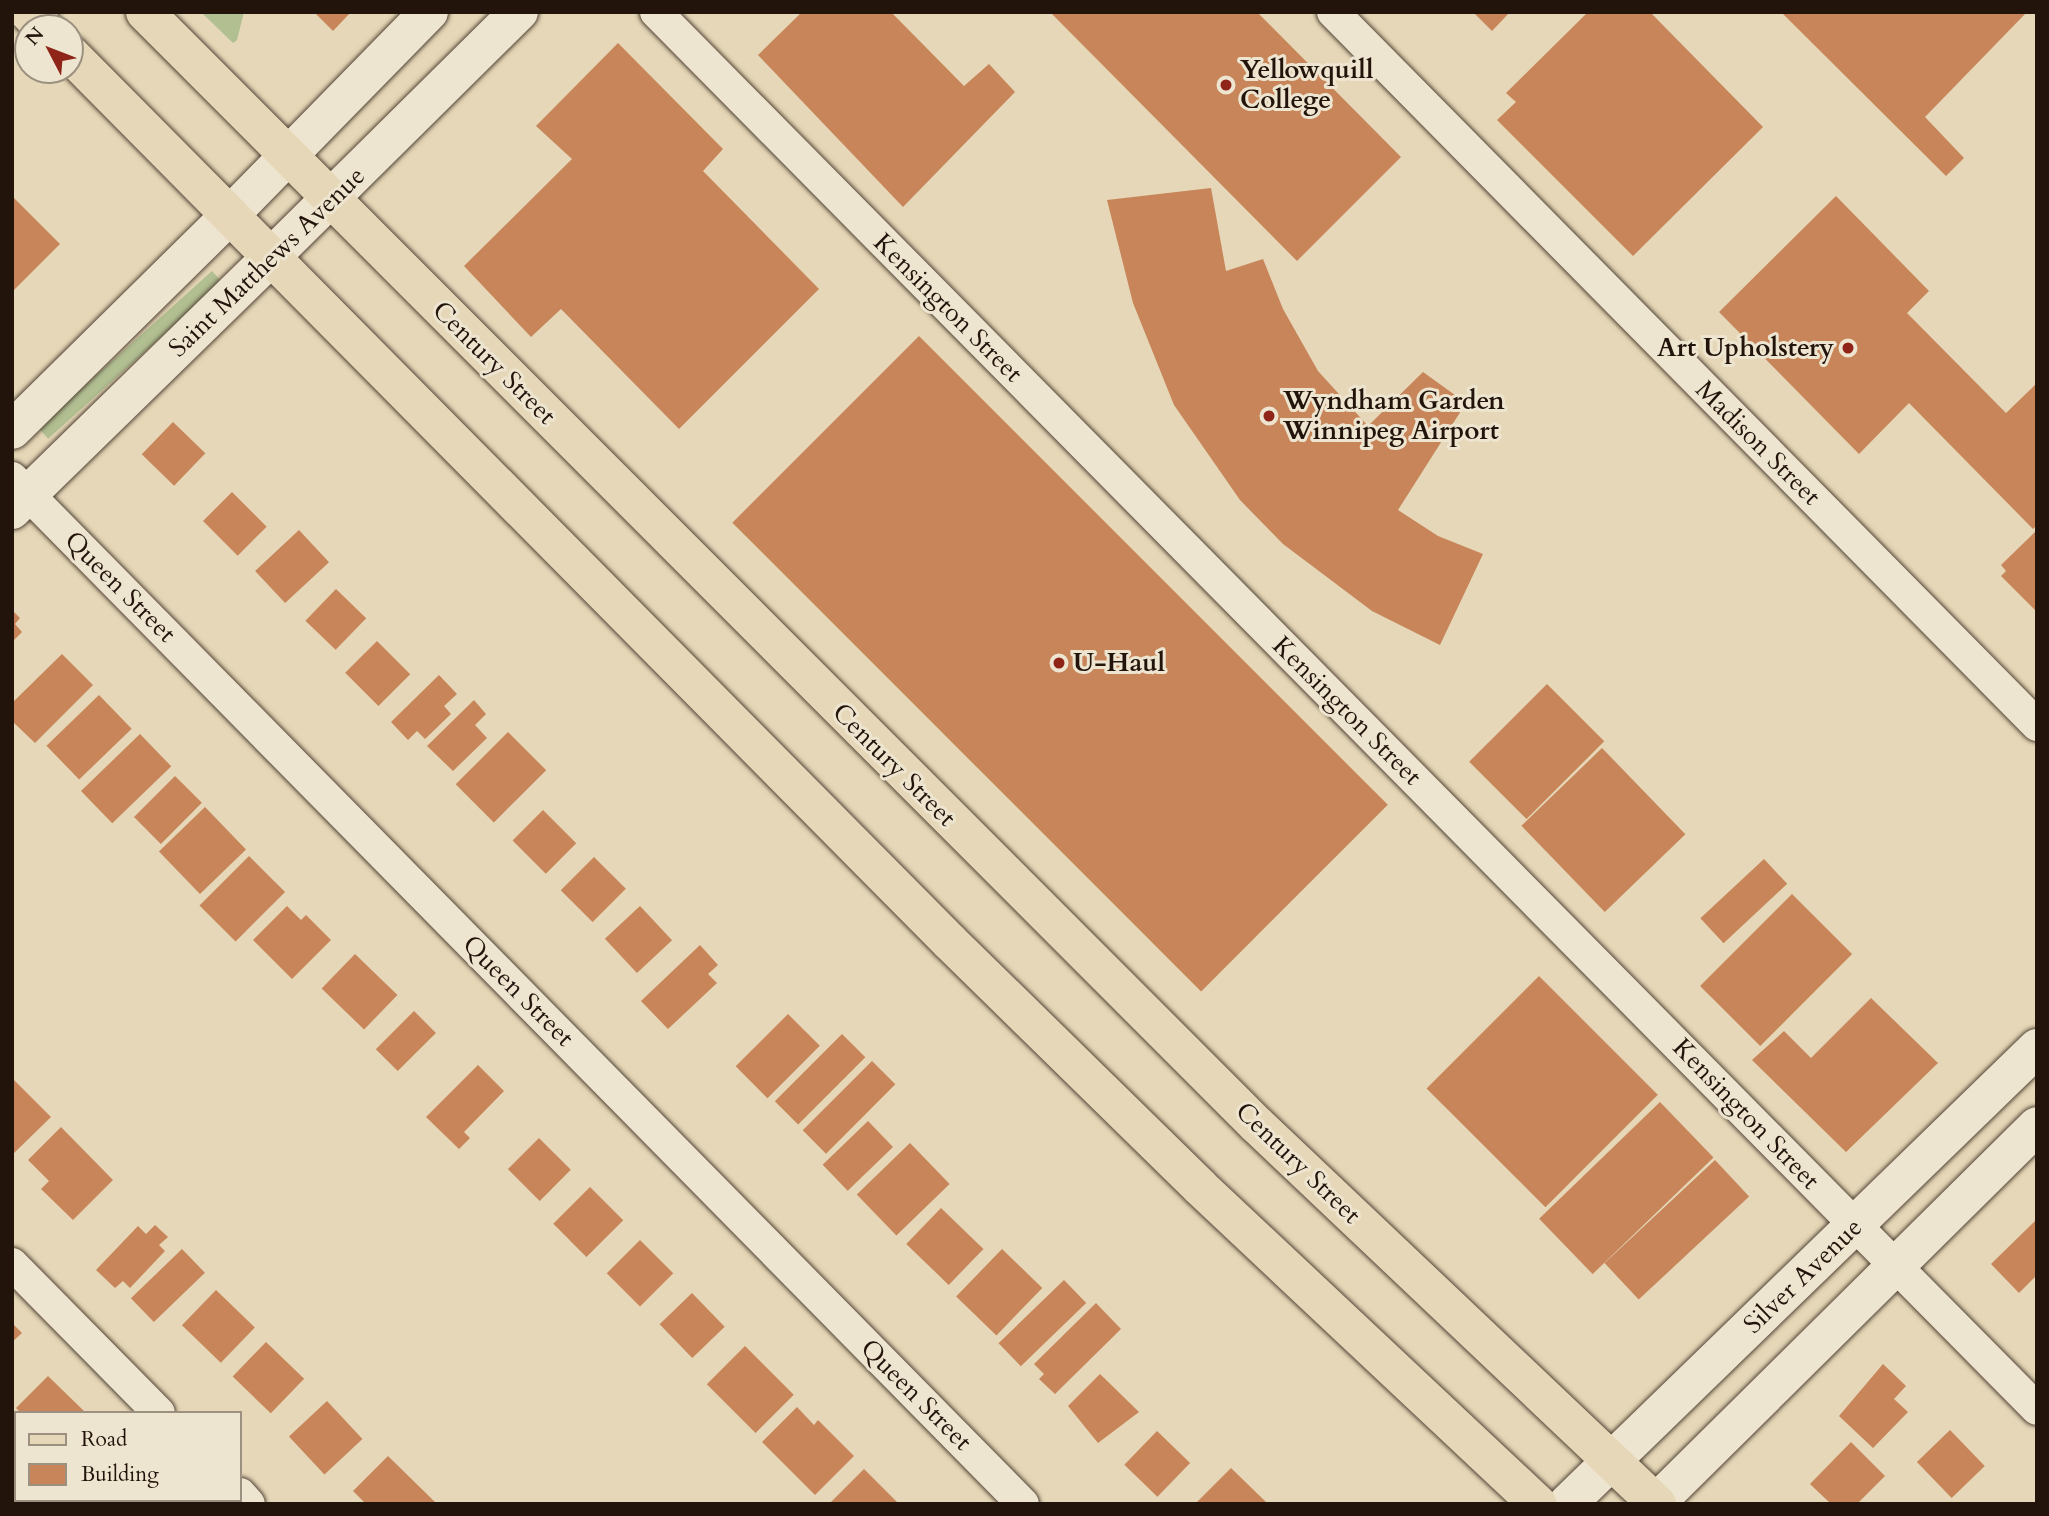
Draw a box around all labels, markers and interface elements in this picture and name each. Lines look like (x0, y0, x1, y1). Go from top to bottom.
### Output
north arrow (14, 14, 84, 84)
text: N (20, 21, 50, 51)
place label: Yellowquill College (1240, 54, 1373, 116)
marker: Yellowquill College (1218, 77, 1234, 93)
street label: Saint Matthews Avenue (162, 160, 372, 364)
street label: Kensington Street (867, 227, 1029, 389)
street label: Century Street (426, 295, 562, 431)
place label: Art Upholstery (1657, 332, 1834, 364)
marker: Art Upholstery (1840, 340, 1856, 356)
street label: Madison Street (1689, 374, 1827, 512)
place label: Wyndham Garden Winnipeg Airport (1283, 385, 1505, 446)
marker: Wyndham Garden Winnipeg Airport (1261, 408, 1277, 424)
street label: Queen Street (58, 525, 182, 649)
street label: Kensington Street (1266, 630, 1428, 792)
place label: U-Haul (1073, 647, 1165, 679)
marker: U-Haul (1051, 655, 1067, 671)
street label: Century Street (826, 697, 962, 833)
street label: Queen Street (456, 929, 580, 1053)
street label: Kensington Street (1666, 1032, 1826, 1196)
street label: Century Street (1229, 1096, 1367, 1230)
street label: Silver Avenue (1737, 1212, 1869, 1340)
street label: Queen Street (854, 1333, 978, 1457)
legend (14, 1411, 242, 1502)
text: Road (81, 1425, 127, 1454)
text: Building (81, 1460, 159, 1489)

